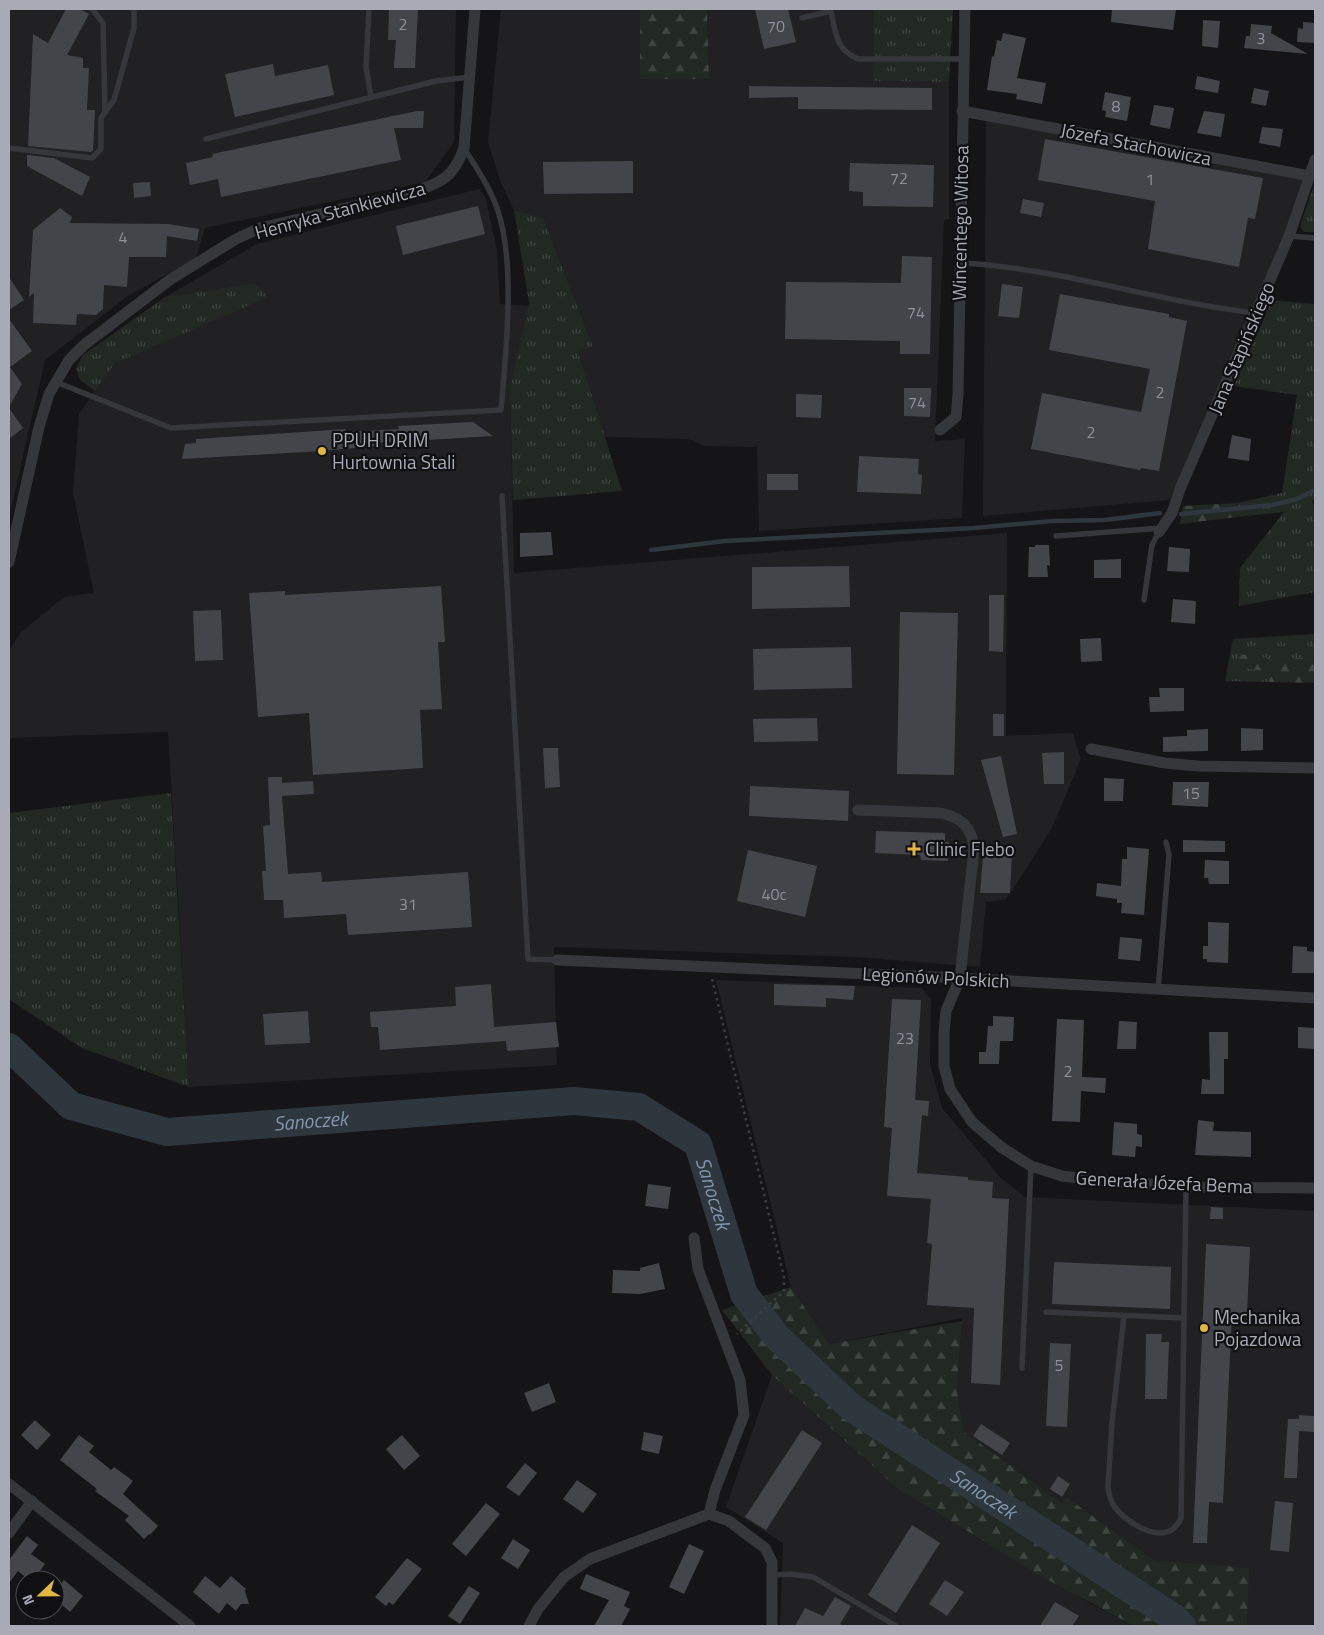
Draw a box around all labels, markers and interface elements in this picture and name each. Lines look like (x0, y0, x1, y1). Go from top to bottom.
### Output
house number: 2 (399, 12, 407, 36)
house number: 70 (767, 14, 785, 38)
house number: 3 (1257, 26, 1265, 50)
house number: 8 (1112, 94, 1121, 118)
street label: Józefa Stachowicza (1058, 115, 1215, 172)
street label: Wincentego Witosa (944, 145, 975, 301)
house number: 72 (890, 166, 908, 190)
house number: 1 (1146, 167, 1154, 191)
street label: Henryka Stankiewicza (251, 173, 429, 246)
house number: 4 (119, 225, 128, 249)
street label: Jana Stapińskiego (1200, 277, 1281, 418)
house number: 74 (907, 300, 925, 324)
house number: 2 (1156, 380, 1164, 404)
house number: 74 (908, 390, 926, 414)
house number: 2 (1087, 420, 1095, 444)
place label: PPUH DRIM Hurtownia Stali (332, 425, 456, 476)
marker: PPUH DRIM Hurtownia Stali (316, 445, 328, 457)
house number: 15 (1182, 781, 1200, 805)
place label: Clinic Flebo (925, 834, 1015, 863)
marker: Clinic Flebo (907, 842, 921, 856)
house number: 40c (762, 882, 786, 906)
house number: 31 (399, 892, 417, 916)
street label: Legionów Polskich (862, 958, 1010, 995)
house number: 23 (896, 1026, 914, 1050)
house number: 2 (1064, 1059, 1072, 1083)
water label: Sanoczek (272, 1102, 351, 1139)
water label: Sanoczek (688, 1153, 740, 1236)
street label: Generała Józefa Bema (1075, 1162, 1254, 1201)
place label: Mechanika Pojazdowa (1214, 1302, 1302, 1353)
marker: Mechanika Pojazdowa (1198, 1322, 1210, 1334)
house number: 5 (1055, 1353, 1064, 1377)
water label: Sanoczek (944, 1460, 1025, 1527)
north arrow (15, 1570, 65, 1620)
text: N (16, 1592, 39, 1608)

